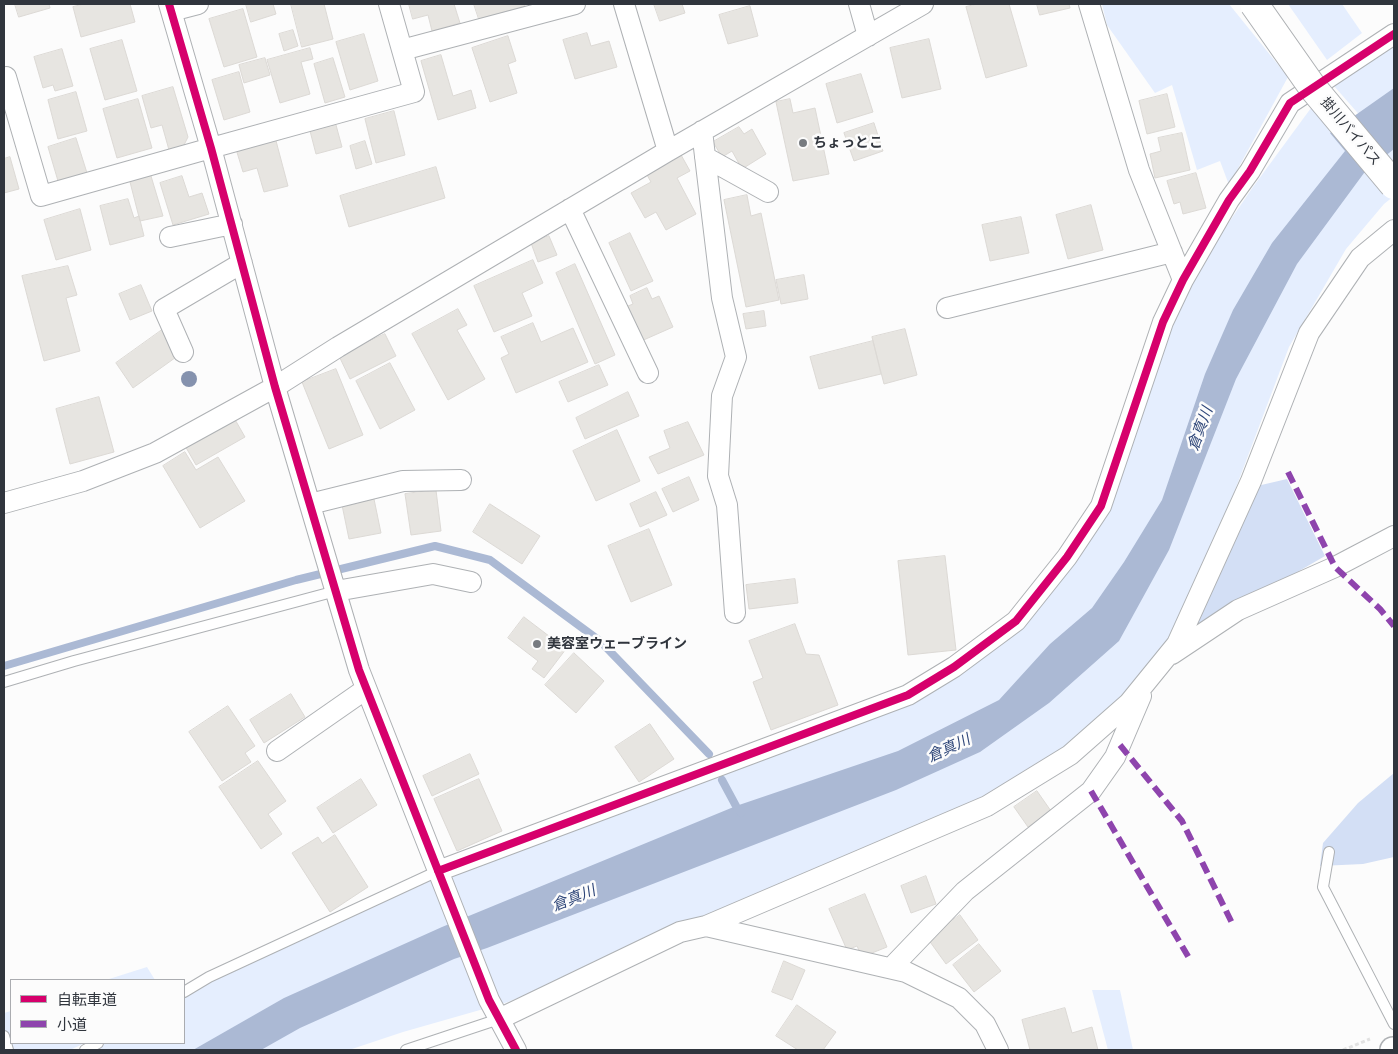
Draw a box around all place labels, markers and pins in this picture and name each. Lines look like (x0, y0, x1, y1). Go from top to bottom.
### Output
place label: ちょっとこ (813, 135, 883, 151)
marker: ちょっとこ (797, 137, 809, 149)
place label: 美容室ウェーブライン (547, 636, 687, 652)
marker: 美容室ウェーブライン (531, 638, 543, 650)

